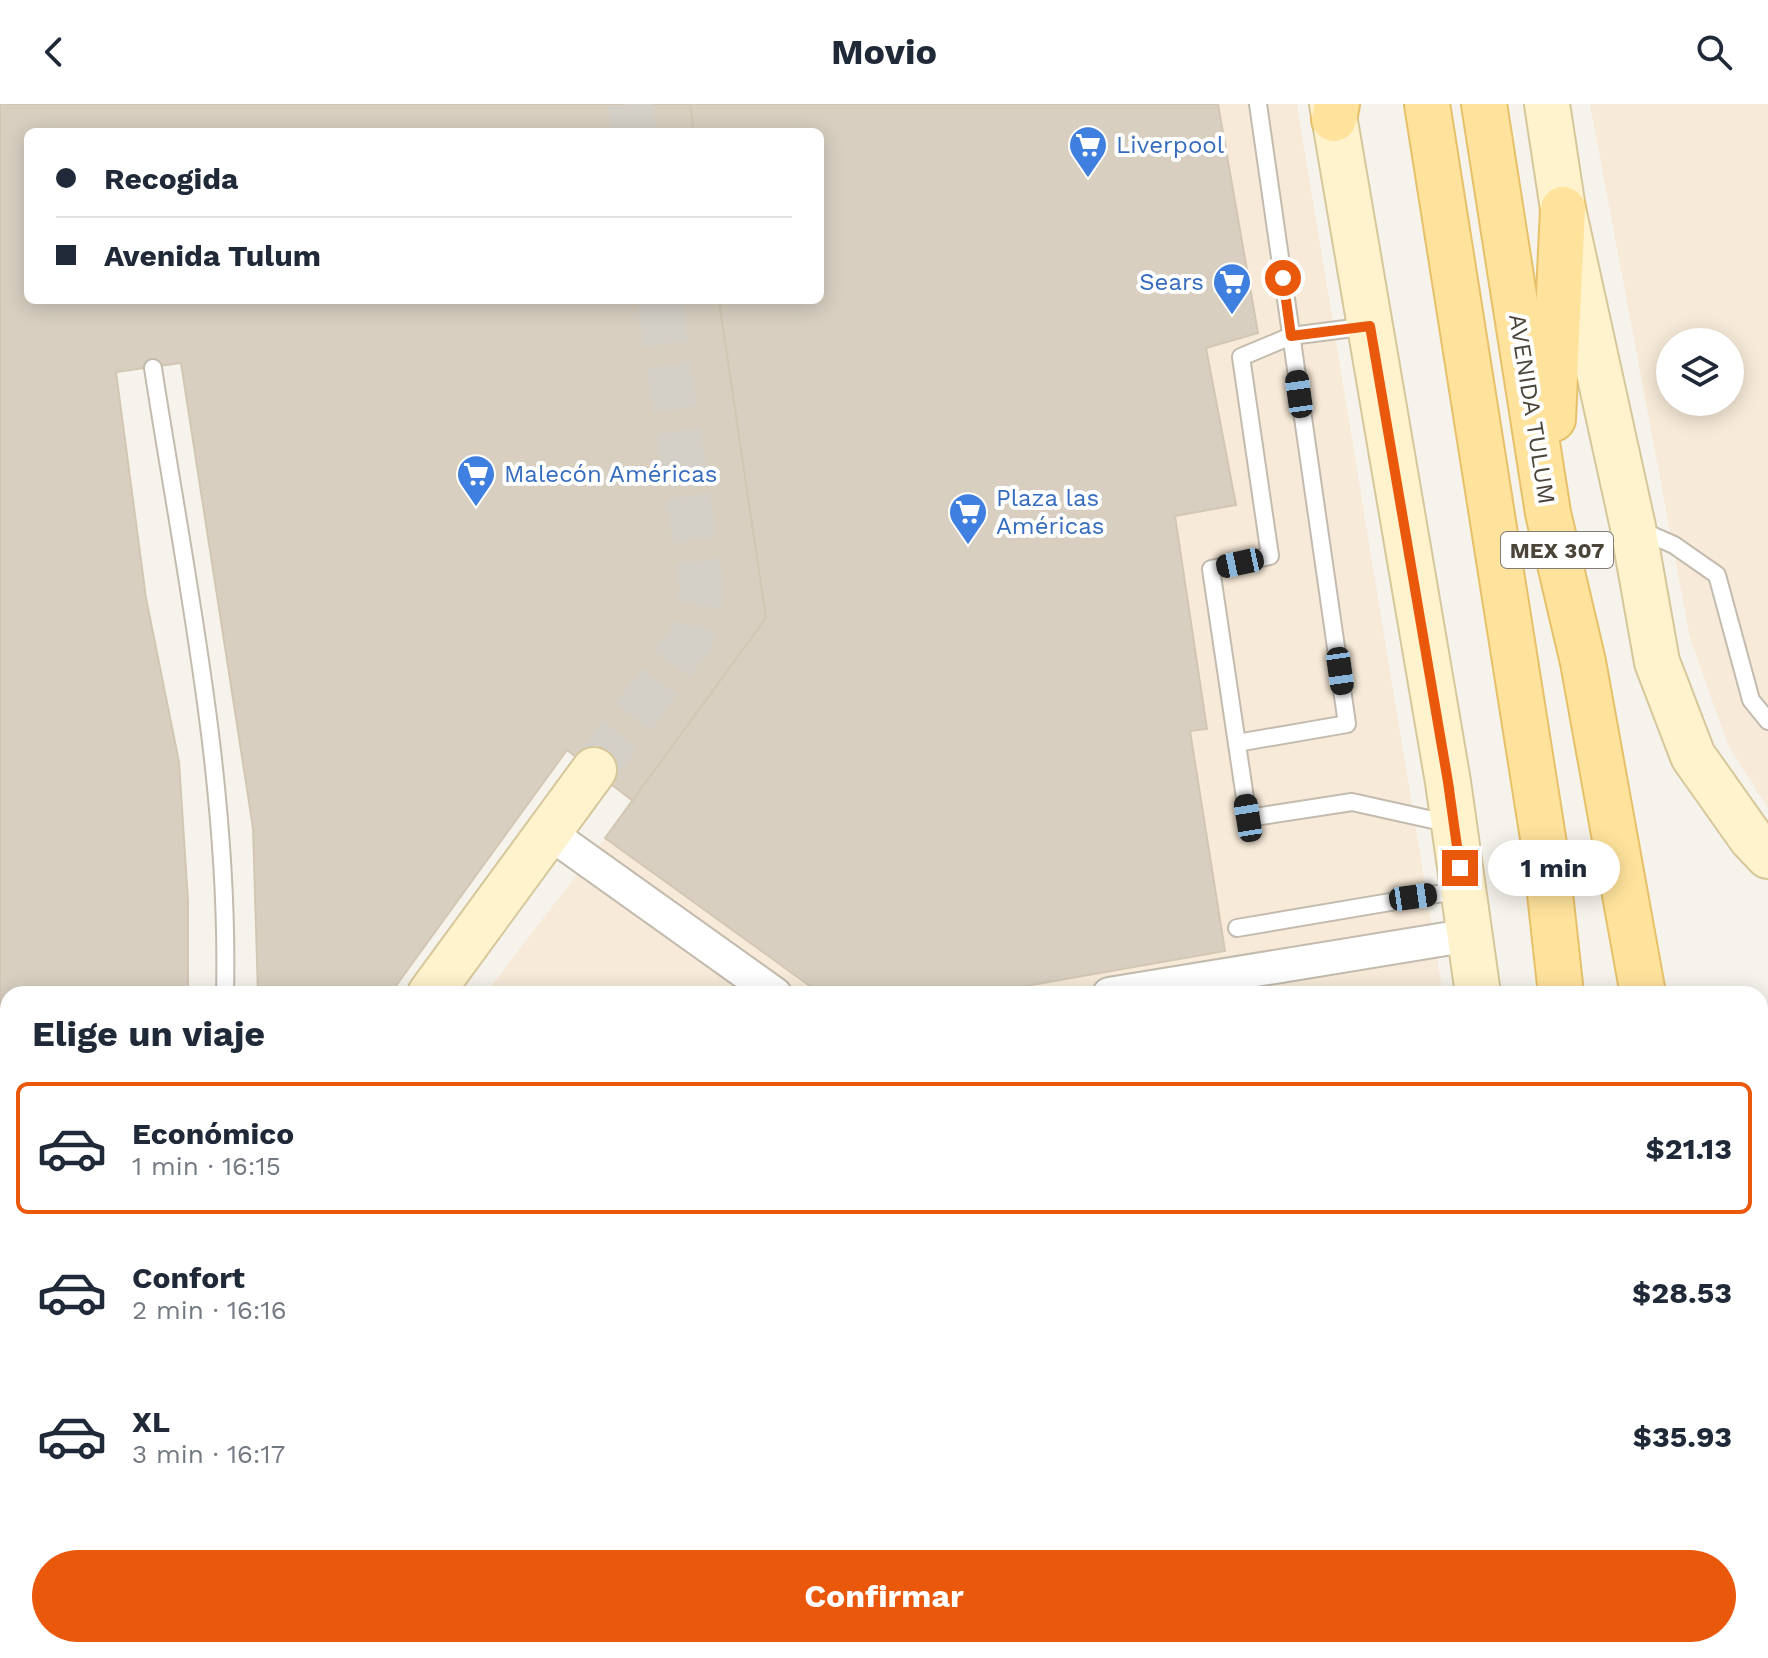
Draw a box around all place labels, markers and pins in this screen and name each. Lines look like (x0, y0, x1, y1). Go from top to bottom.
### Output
supermarket icon: Liverpool (1067, 124, 1109, 179)
place label: Liverpool (1116, 131, 1225, 159)
supermarket icon: Sears (1211, 261, 1253, 316)
place label: Sears (1139, 268, 1204, 296)
supermarket icon: Malecón Américas (455, 453, 497, 508)
place label: Malecón Américas (504, 460, 717, 488)
place label: Plaza las Américas (996, 484, 1104, 540)
supermarket icon: Plaza las Américas (947, 491, 989, 546)

